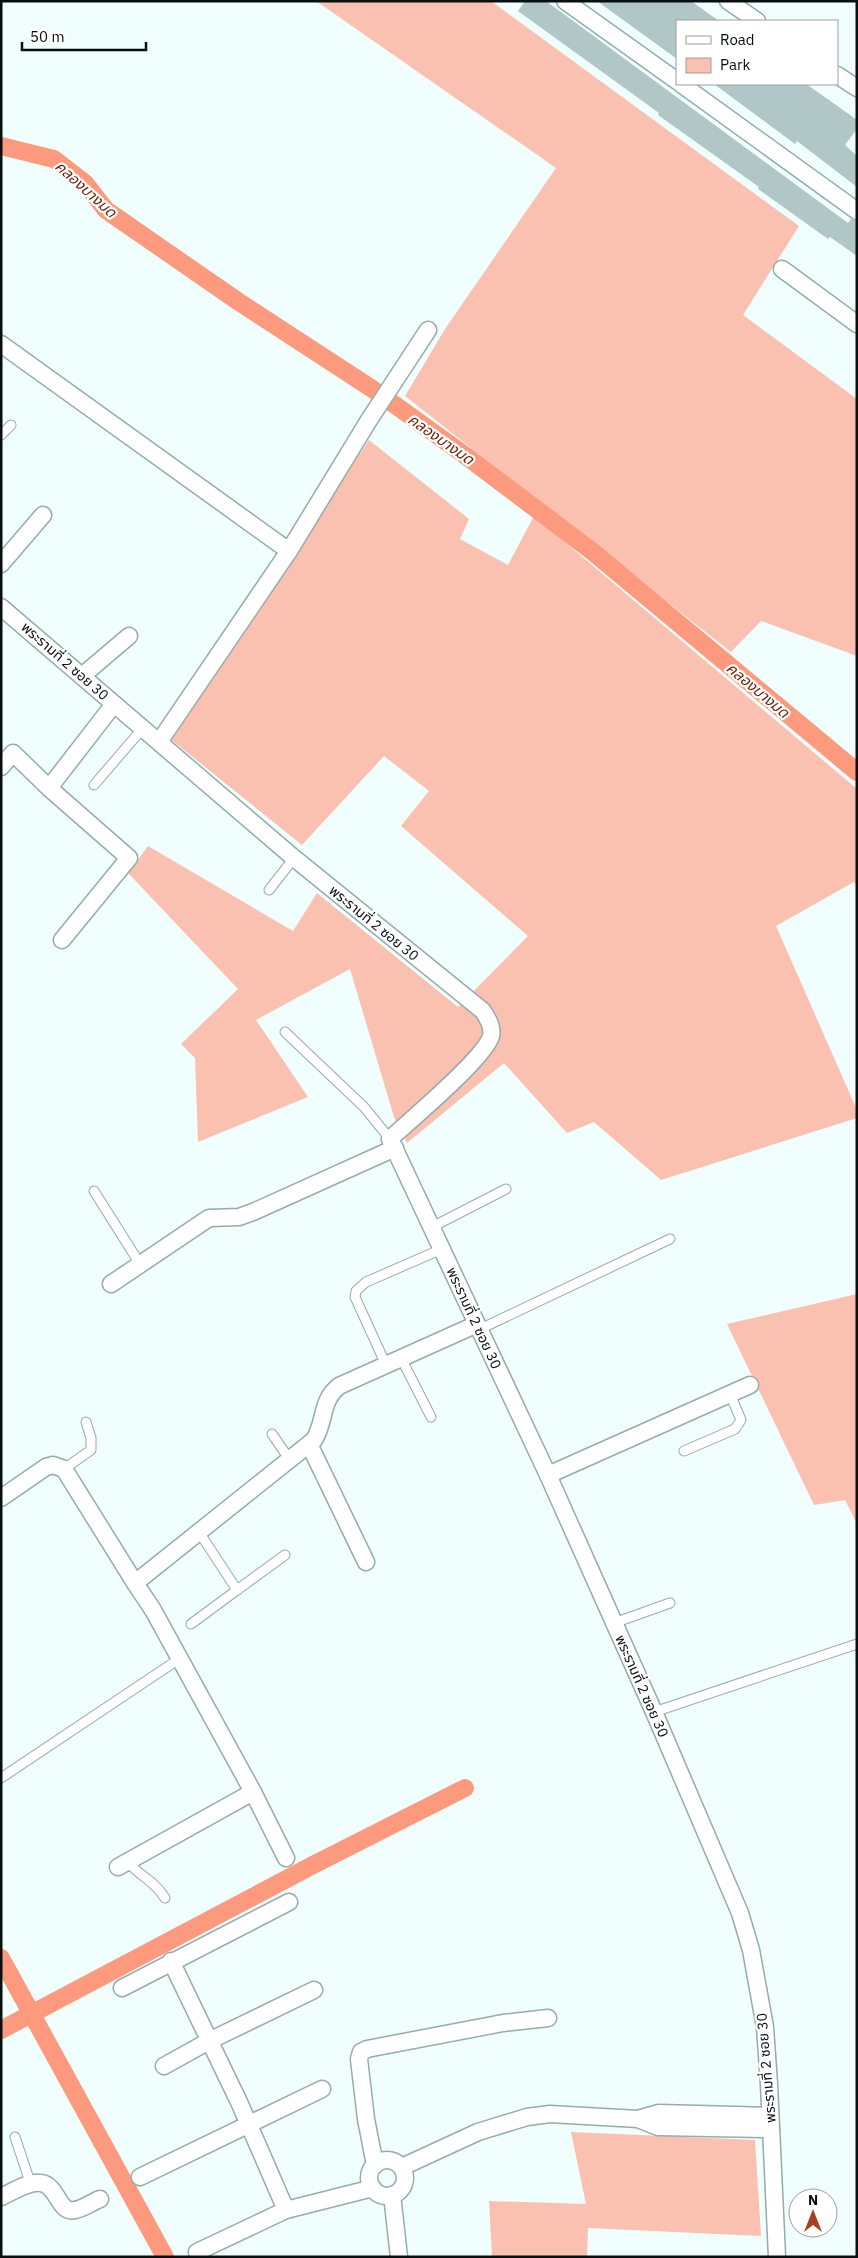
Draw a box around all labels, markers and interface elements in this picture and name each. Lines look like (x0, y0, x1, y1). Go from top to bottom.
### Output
scale bar (22, 20, 146, 52)
legend (676, 20, 838, 85)
text: 50 m (30, 27, 65, 46)
text: Road (720, 30, 755, 49)
text: Park (720, 55, 750, 74)
water label: คลองบางมด (51, 156, 121, 222)
water label: คลองบางมด (404, 409, 478, 469)
street label: พระรามที่ 2 ซอย 30 (18, 617, 113, 704)
water label: คลองบางมด (723, 658, 794, 722)
street label: พระรามที่ 2 ซอย 30 (326, 881, 423, 965)
street label: พระรามที่ 2 ซอย 30 (443, 1264, 506, 1372)
street label: พระรามที่ 2 ซอย 30 (611, 1632, 674, 1740)
street label: พระรามที่ 2 ซอย 30 (751, 2012, 780, 2124)
north arrow (788, 2188, 838, 2238)
text: N (808, 2191, 818, 2209)

